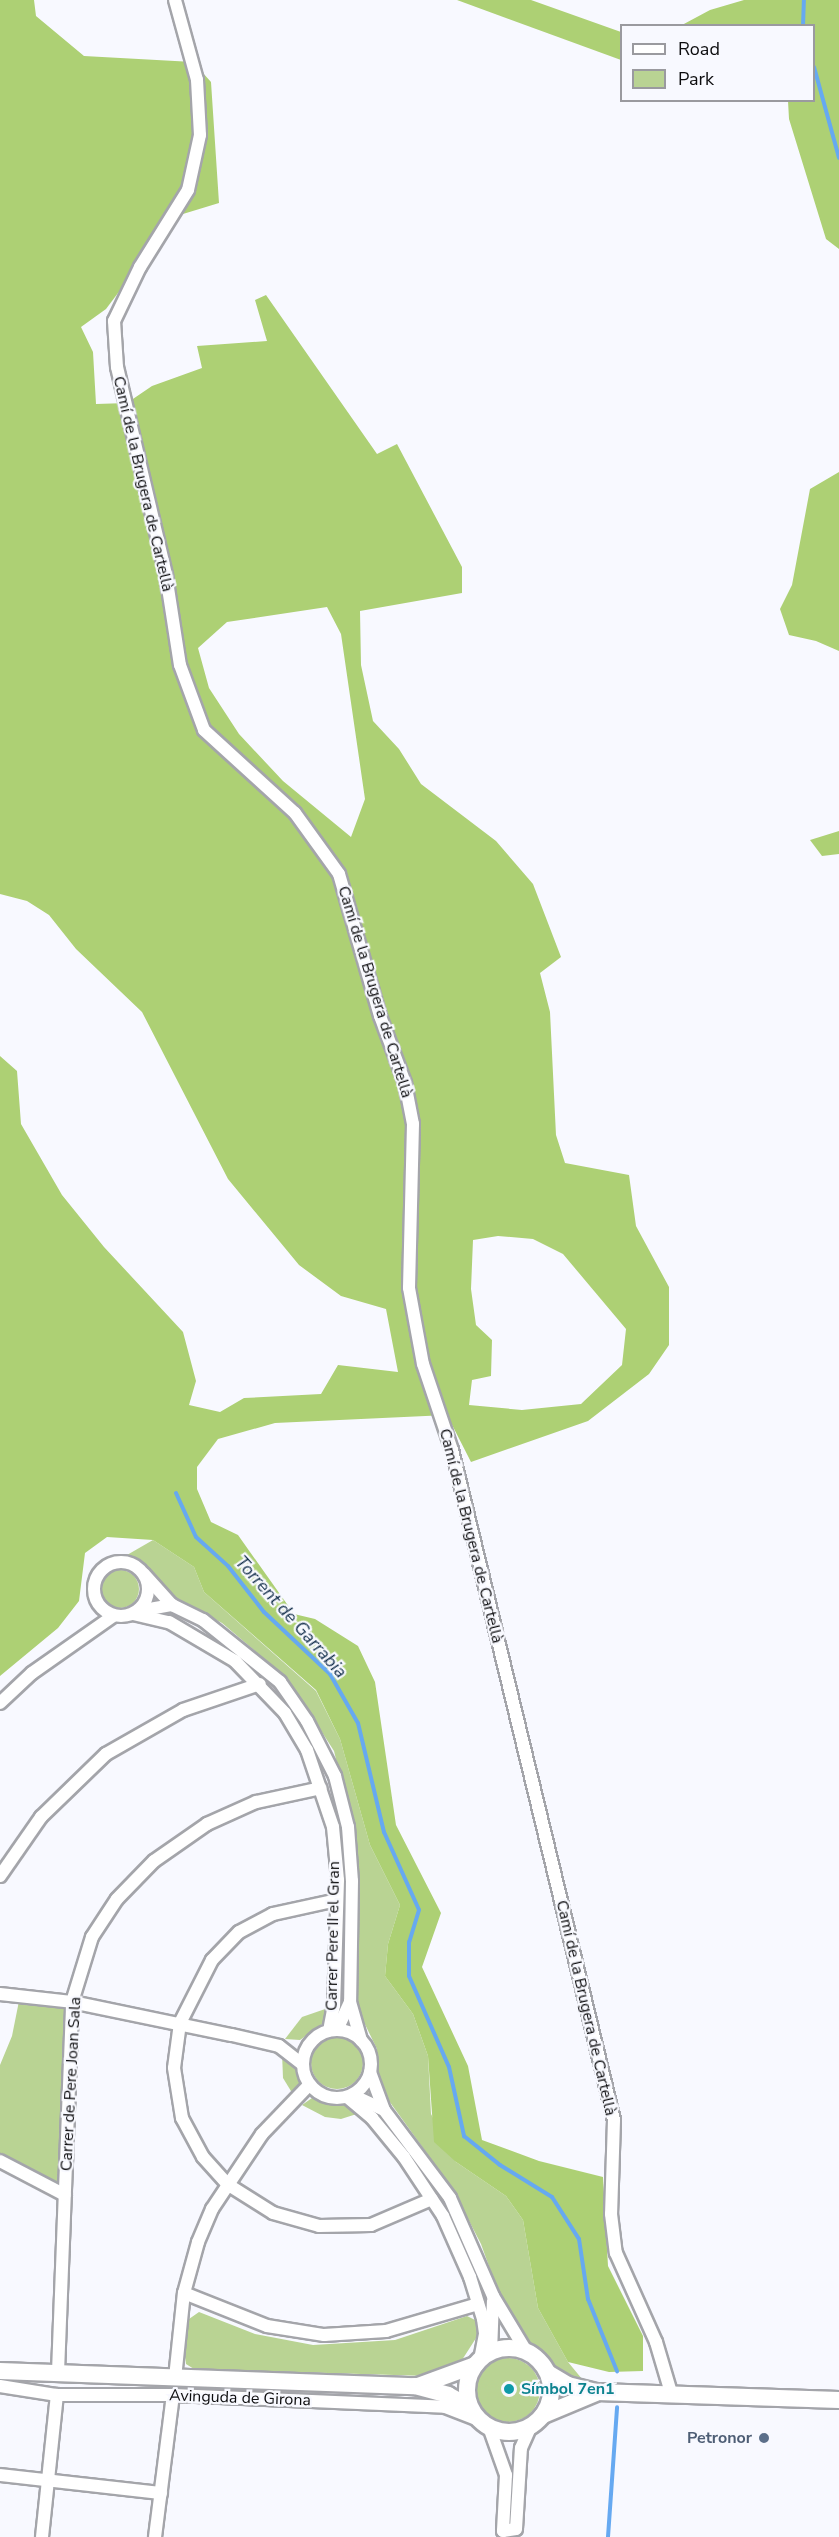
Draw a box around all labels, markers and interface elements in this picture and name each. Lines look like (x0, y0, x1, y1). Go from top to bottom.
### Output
legend (620, 24, 815, 102)
text: Road (678, 37, 720, 61)
text: Park (678, 67, 714, 91)
street label: Camí de la Brugera de Cartellà (109, 374, 177, 594)
street label: Camí de la Brugera de Cartellà (334, 884, 416, 1100)
street label: Camí de la Brugera de Cartellà (435, 1427, 507, 1645)
water label: Torrent de Garrabia (231, 1552, 351, 1682)
street label: Carrer Pere II el Gran (322, 1861, 344, 2011)
street label: Camí de la Brugera de Cartellà (552, 1898, 620, 2118)
street label: Carrer de Pere Joan Sala (57, 1996, 85, 2172)
place label: Símbol 7en1 (521, 2379, 615, 2399)
marker: Símbol 7en1 (502, 2382, 516, 2396)
street label: Avinguda de Girona (169, 2386, 311, 2410)
place label: Petronor (687, 2428, 752, 2448)
marker: Petronor (757, 2431, 771, 2445)

